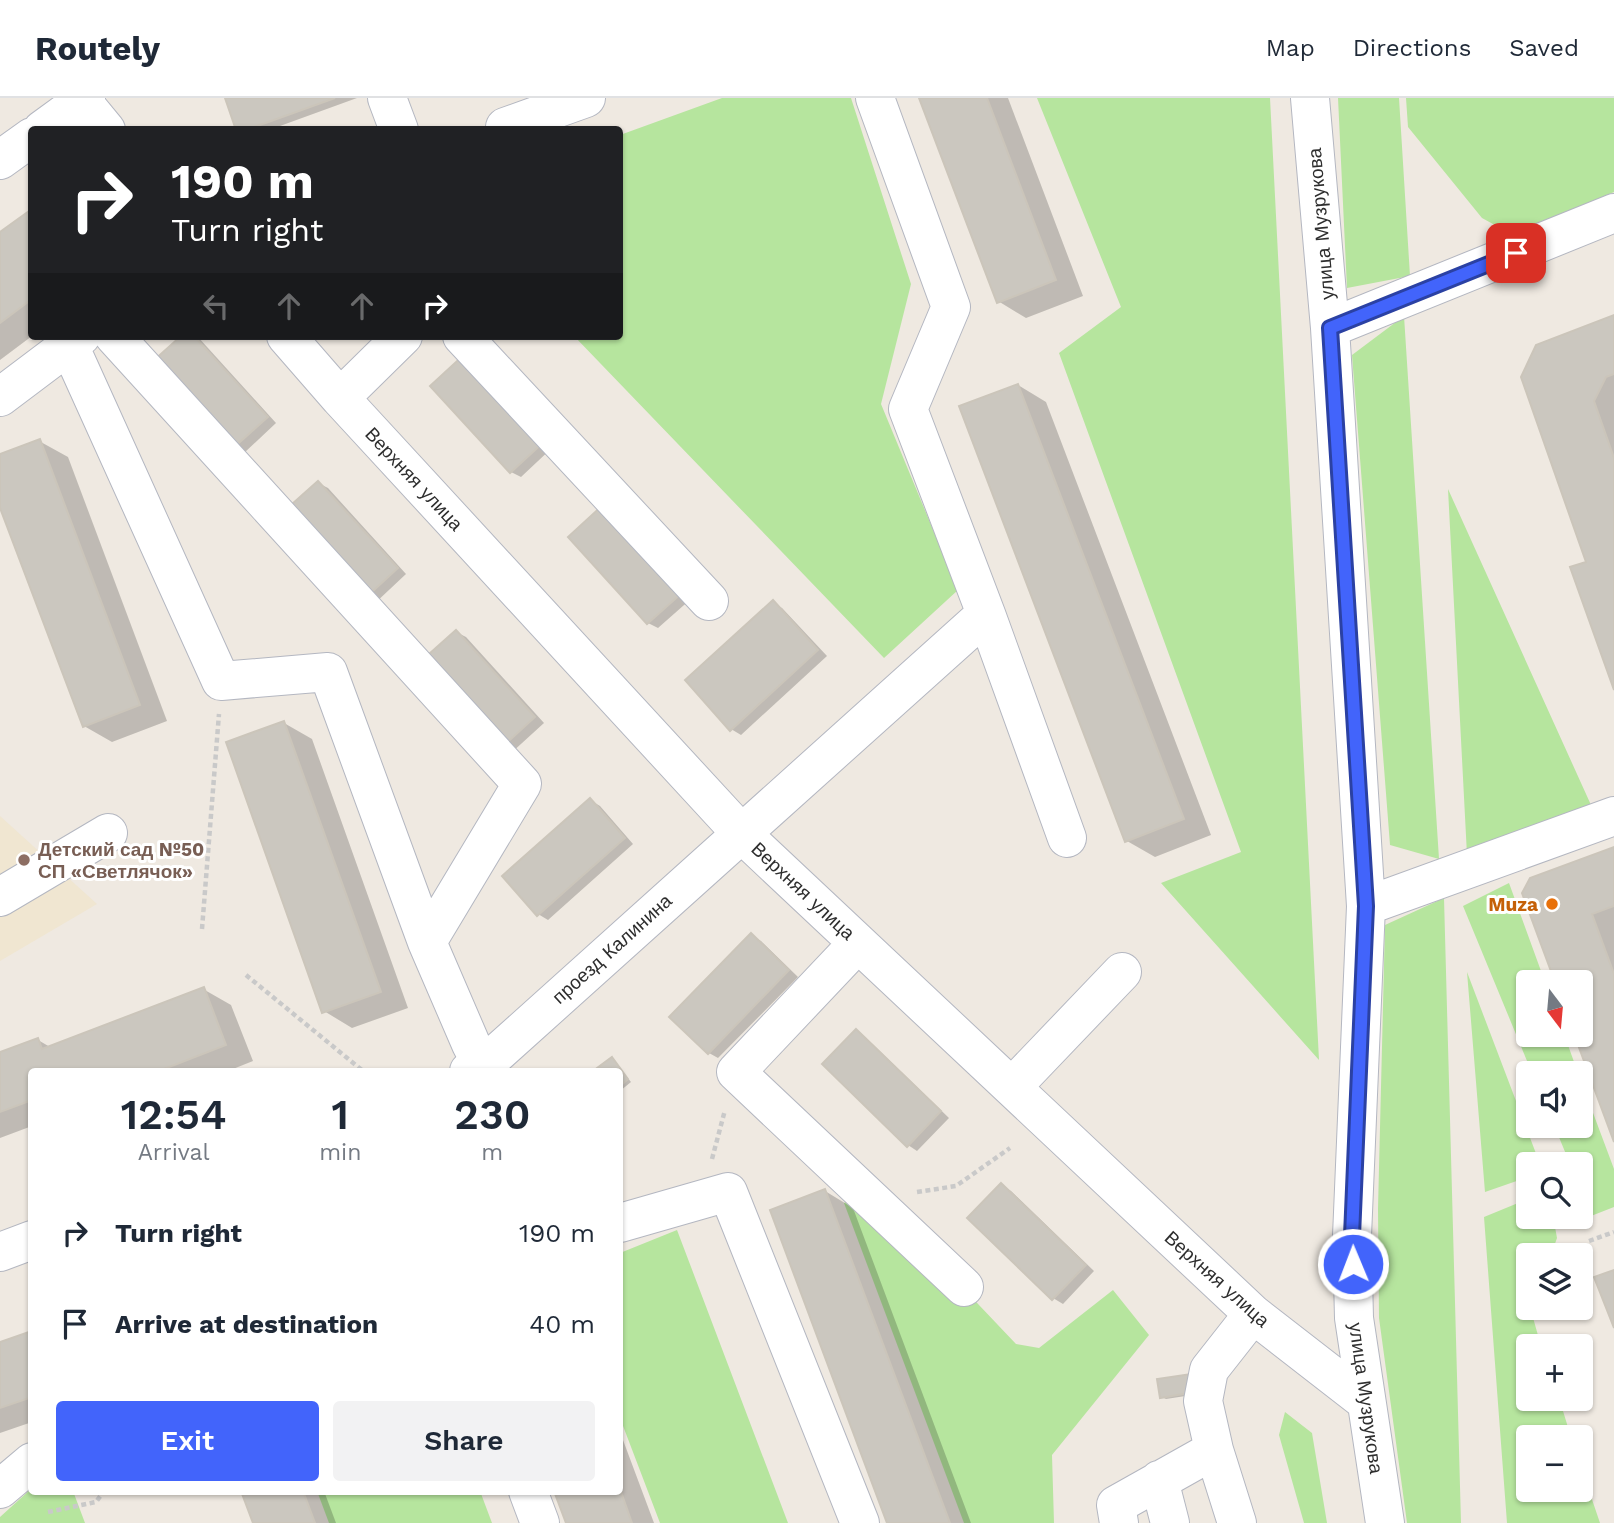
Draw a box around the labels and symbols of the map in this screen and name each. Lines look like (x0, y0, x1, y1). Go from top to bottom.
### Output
street label: улица Музрукова (1303, 147, 1339, 301)
pin (1486, 223, 1546, 283)
street label: Верхняя улица (360, 423, 468, 536)
street label: Верхняя улица (747, 837, 860, 945)
place label: Детский сад №50 СП «Светлячок» (38, 838, 204, 883)
marker: Детский сад №50 СП «Светлячок» (16, 852, 32, 868)
street label: проезд Калинина (547, 889, 677, 1009)
place label: Muza (1488, 893, 1538, 916)
marker: Muza (1544, 896, 1560, 912)
north arrow (1516, 970, 1592, 1046)
street label: Верхняя улица (1160, 1226, 1274, 1332)
position arrow (1316, 1227, 1390, 1301)
street label: улица Музрукова (1344, 1321, 1388, 1475)

